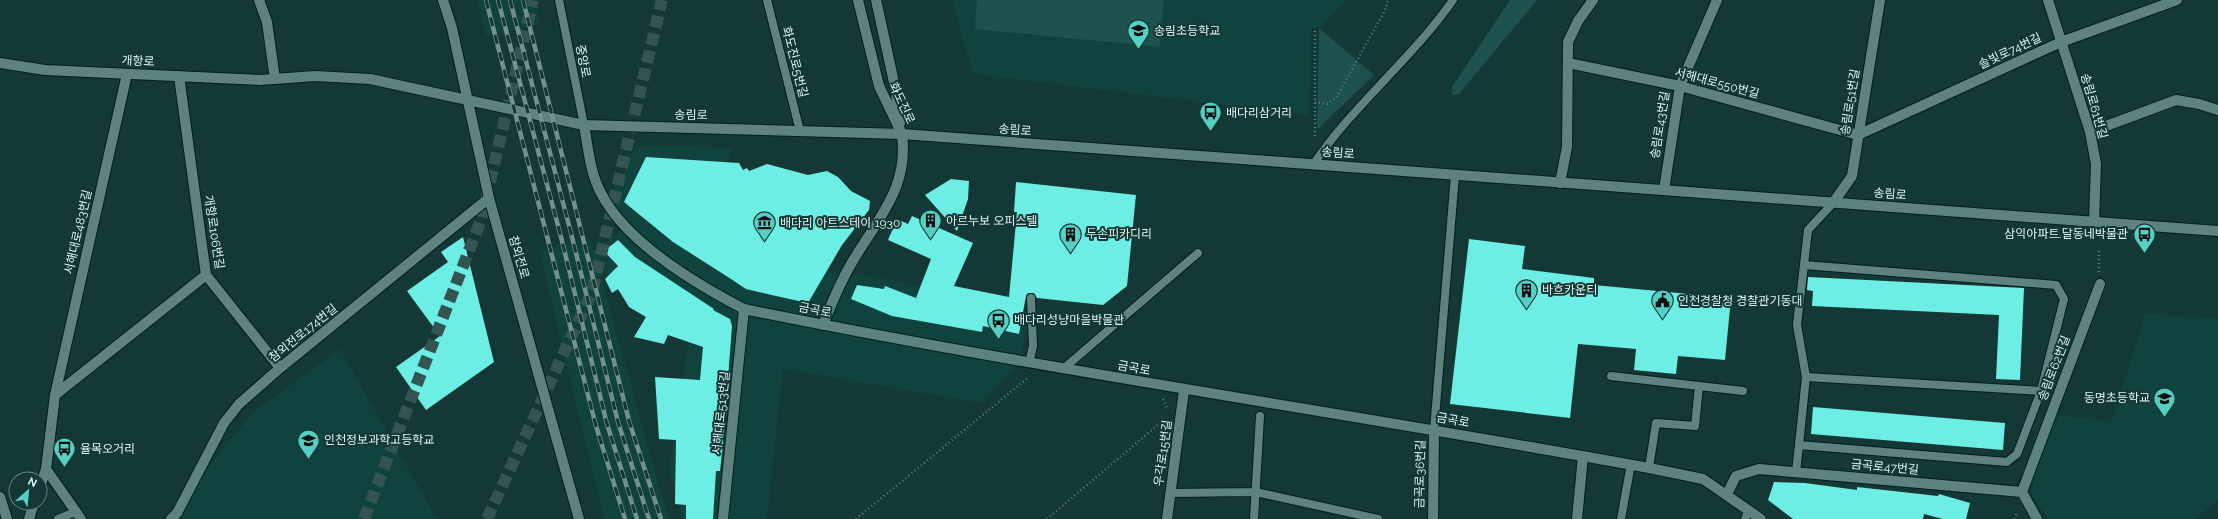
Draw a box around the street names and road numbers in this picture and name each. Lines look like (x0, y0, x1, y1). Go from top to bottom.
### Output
street label: 화도진로5번길 (779, 25, 811, 99)
street label: 솔빛로74번길 (1976, 30, 2044, 72)
street label: 중앙로 (573, 43, 593, 79)
street label: 개항로 (121, 53, 155, 69)
street label: 서해대로550번길 (1673, 65, 1761, 101)
street label: 송림로51번길 (1838, 68, 1862, 136)
street label: 송림로61번길 (2078, 72, 2110, 140)
street label: 화도진로 (886, 80, 918, 126)
street label: 송림로43번길 (1648, 90, 1672, 160)
street label: 송림로 (674, 108, 708, 122)
street label: 송림로 (998, 122, 1032, 138)
street label: 송림로 (1321, 145, 1355, 161)
street label: 송림로 (1873, 186, 1907, 202)
street label: 서해대로483번길 (61, 188, 95, 276)
street label: 개항로106번길 (201, 194, 227, 270)
street label: 참외전로 (506, 234, 532, 280)
street label: 금곡로 (797, 300, 833, 320)
street label: 참외전로174번길 (266, 301, 340, 365)
street label: 송림로62번길 (2035, 333, 2073, 403)
street label: 금곡로 (1116, 358, 1152, 378)
street label: 서해대로513번길 (710, 370, 732, 456)
street label: 금곡로 (1435, 410, 1471, 430)
street label: 우각로15번길 (1151, 419, 1175, 487)
street label: 금곡로36번길 (1412, 439, 1428, 509)
street label: 금곡로47번길 (1850, 457, 1920, 477)

